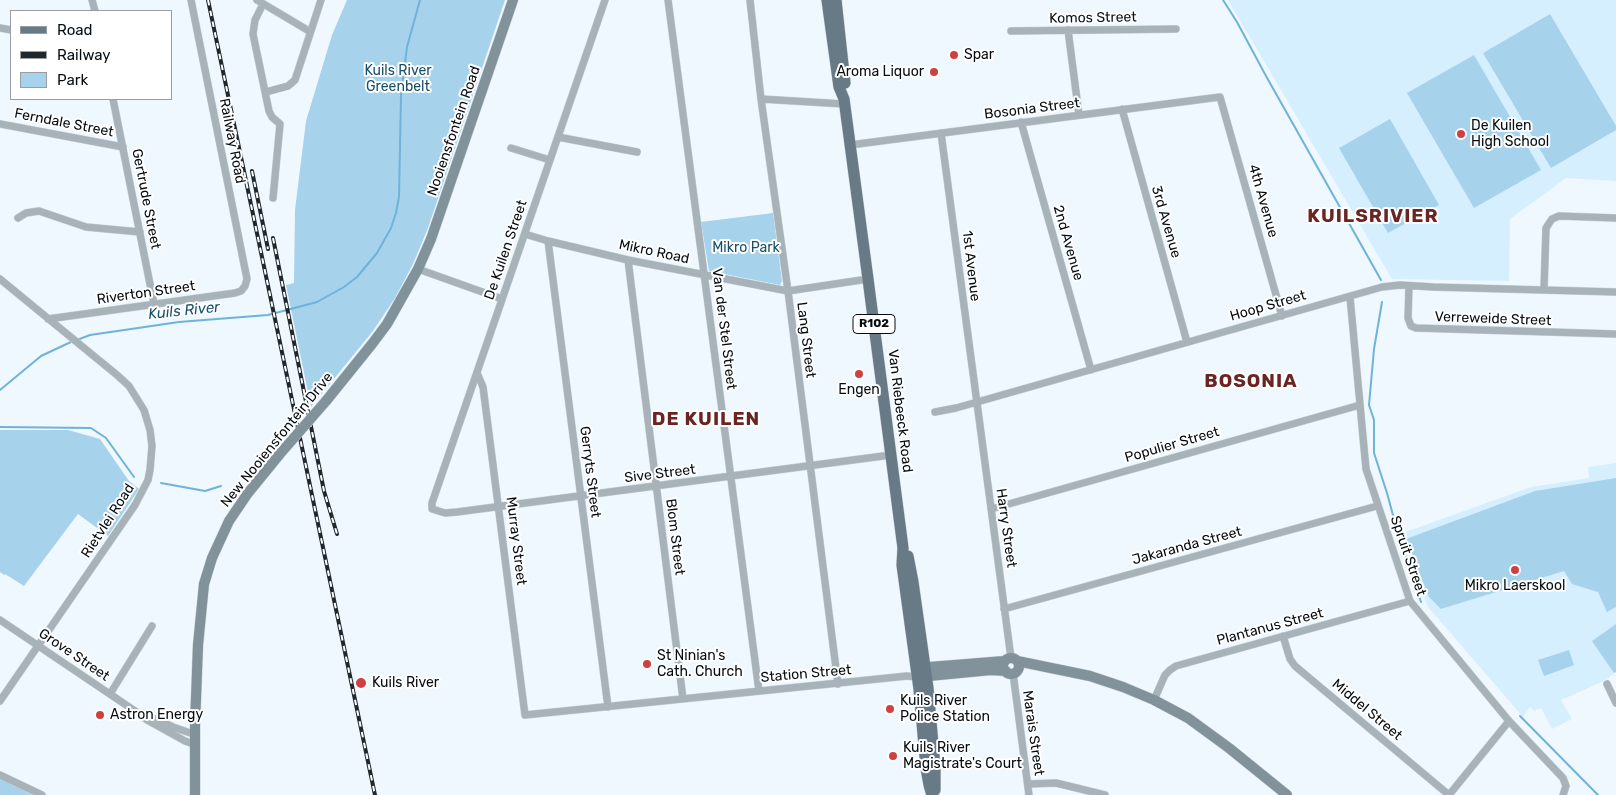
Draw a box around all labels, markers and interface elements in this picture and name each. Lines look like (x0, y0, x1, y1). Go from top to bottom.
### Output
street label: Komos Street (1049, 9, 1137, 27)
legend (10, 10, 172, 100)
text: Road (57, 21, 93, 39)
text: Railway (57, 46, 111, 64)
place label: Spar (964, 47, 994, 63)
marker: Spar (948, 49, 960, 61)
park label: Kuils River Greenbelt (364, 63, 432, 95)
street label: Nooiensfontein Road (424, 64, 484, 198)
place label: Aroma Liquor (836, 64, 924, 80)
marker: Aroma Liquor (928, 66, 940, 78)
text: Park (57, 71, 88, 89)
street label: Bosonia Street (983, 95, 1081, 123)
street label: Railway Road (215, 97, 249, 185)
street label: Ferndale Street (13, 105, 115, 141)
place label: De Kuilen High School (1471, 118, 1549, 150)
marker: De Kuilen High School (1455, 128, 1467, 140)
street label: Gertrude Street (128, 147, 164, 251)
street label: 4th Avenue (1245, 163, 1281, 239)
street label: 3rd Avenue (1148, 184, 1184, 260)
street label: De Kuilen Street (481, 198, 531, 302)
street label: 2nd Avenue (1049, 203, 1087, 283)
district label: KUILSRIVIER (1306, 206, 1440, 228)
street label: 1st Avenue (958, 230, 984, 302)
street label: Mikro Road (617, 236, 691, 268)
park label: Mikro Park (712, 240, 780, 256)
street label: Van der Stel Street (708, 267, 740, 391)
street label: Riverton Street (96, 278, 196, 308)
street label: Hoop Street (1228, 287, 1308, 325)
water label: Kuils River (147, 298, 221, 324)
street label: Lang Street (793, 301, 819, 379)
street label: Verreweide Street (1434, 309, 1552, 329)
road number: R102 (853, 314, 895, 334)
street label: Van Riebeeck Road (884, 348, 916, 474)
marker: Engen (853, 368, 865, 380)
street label: New Nooiensfontein Drive (217, 369, 337, 511)
district label: BOSONIA (1203, 371, 1299, 393)
place label: Engen (838, 382, 880, 398)
district label: DE KUILEN (651, 409, 761, 431)
street label: Populier Street (1123, 423, 1221, 467)
street label: Gerryts Street (576, 425, 604, 519)
street label: Sive Street (624, 461, 696, 487)
street label: Rietvlei Road (78, 481, 138, 561)
street label: Harry Street (992, 487, 1020, 569)
street label: Murray Street (502, 496, 530, 586)
street label: Blom Street (662, 498, 688, 576)
street label: Spruit Street (1386, 514, 1430, 598)
street label: Jakaranda Street (1130, 523, 1244, 569)
marker: Mikro Laerskool (1509, 564, 1521, 576)
place label: Mikro Laerskool (1465, 578, 1565, 594)
street label: Plantanus Street (1215, 605, 1325, 649)
street label: Grove Street (35, 625, 113, 685)
place label: St Ninian's Cath. Church (657, 648, 743, 680)
marker: St Ninian's Cath. Church (641, 658, 653, 670)
street label: Station Street (760, 662, 852, 686)
place label: Kuils River (372, 675, 439, 691)
marker: Kuils River (354, 676, 368, 690)
street label: Middel Street (1329, 676, 1405, 744)
street label: Marais Street (1019, 689, 1047, 777)
place label: Kuils River Police Station (900, 693, 990, 726)
marker: Kuils River Police Station (884, 703, 896, 715)
place label: Astron Energy (110, 707, 203, 723)
marker: Astron Energy (94, 709, 106, 721)
place label: Kuils River Magistrate's Court (903, 740, 1022, 772)
marker: Kuils River Magistrate's Court (887, 750, 899, 762)

